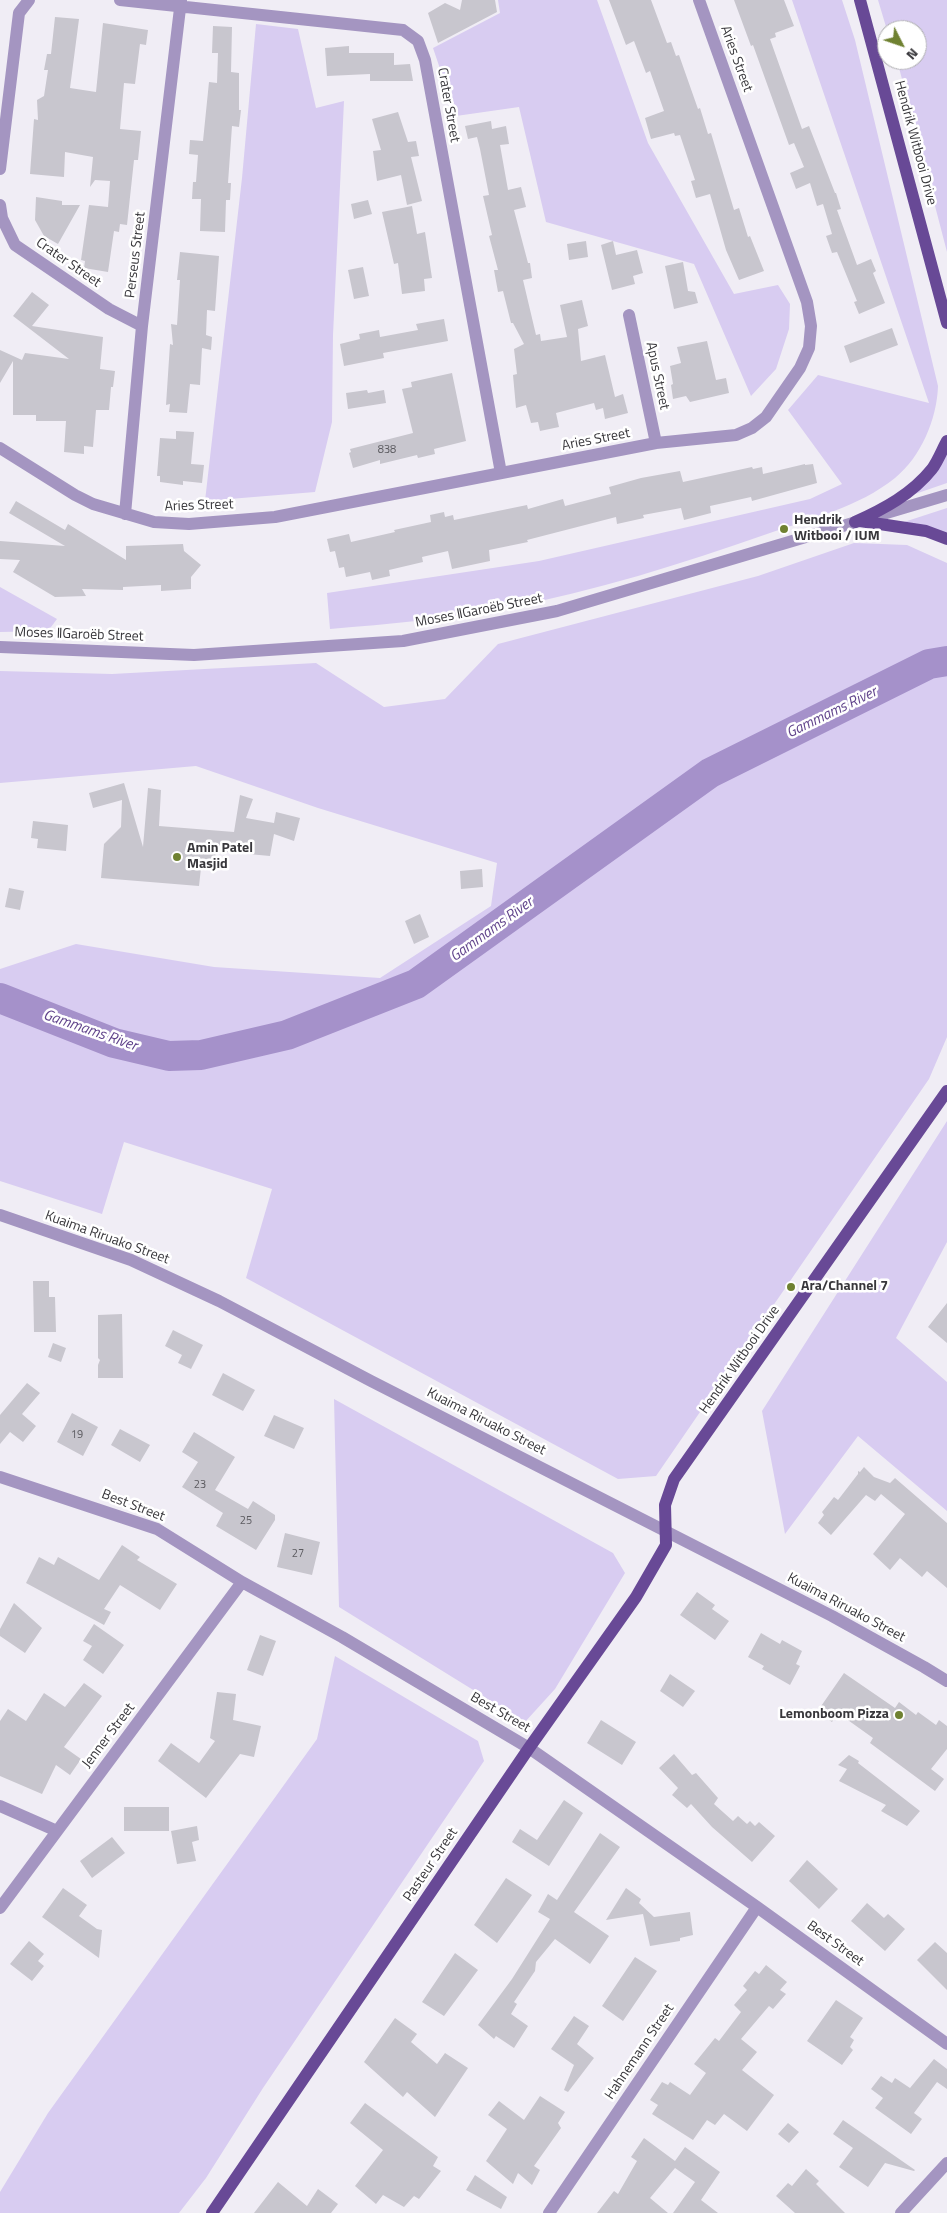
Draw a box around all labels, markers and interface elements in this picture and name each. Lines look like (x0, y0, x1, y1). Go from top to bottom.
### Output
north arrow (877, 20, 927, 70)
street label: Aries Street (716, 24, 756, 94)
text: N (902, 44, 924, 65)
street label: Crater Street (433, 66, 463, 144)
street label: Hendrik Witbooi Drive (890, 79, 940, 207)
street label: Perseus Street (122, 211, 150, 299)
street label: Crater Street (32, 234, 104, 292)
street label: Apus Street (642, 341, 672, 411)
street label: Aries Street (561, 425, 631, 455)
house number: 838 (378, 443, 396, 457)
street label: Aries Street (164, 496, 234, 516)
place label: Hendrik Witbooi / IUM (794, 513, 880, 546)
marker: Hendrik Witbooi / IUM (778, 523, 790, 535)
street label: Moses ǁGaroëb Street (414, 590, 544, 632)
street label: Moses ǁGaroëb Street (14, 624, 144, 646)
water label: Gammams River (784, 683, 880, 743)
place label: Amin Patel Masjid (187, 841, 253, 874)
marker: Amin Patel Masjid (171, 851, 183, 863)
water label: Gammams River (447, 894, 537, 966)
water label: Gammams River (41, 1007, 139, 1055)
street label: Kuaima Riruako Street (42, 1208, 172, 1268)
place label: Ara/Channel 7 (801, 1279, 888, 1295)
marker: Ara/Channel 7 (785, 1281, 797, 1293)
street label: Hendrik Witbooi Drive (696, 1303, 784, 1417)
street label: Kuaima Riruako Street (424, 1385, 548, 1459)
house number: 19 (71, 1428, 83, 1442)
house number: 23 (194, 1478, 206, 1492)
street label: Best Street (99, 1486, 167, 1526)
house number: 25 (240, 1514, 252, 1528)
house number: 27 (292, 1547, 304, 1561)
street label: Kuaima Riruako Street (784, 1570, 908, 1646)
street label: Best Street (467, 1689, 533, 1737)
street label: Jenner Street (79, 1700, 139, 1772)
place label: Lemonboom Pizza (779, 1707, 889, 1723)
marker: Lemonboom Pizza (893, 1709, 905, 1721)
street label: Pasteur Street (400, 1825, 462, 1905)
street label: Best Street (803, 1918, 867, 1970)
street label: Hahnemann Street (602, 2001, 678, 2103)

